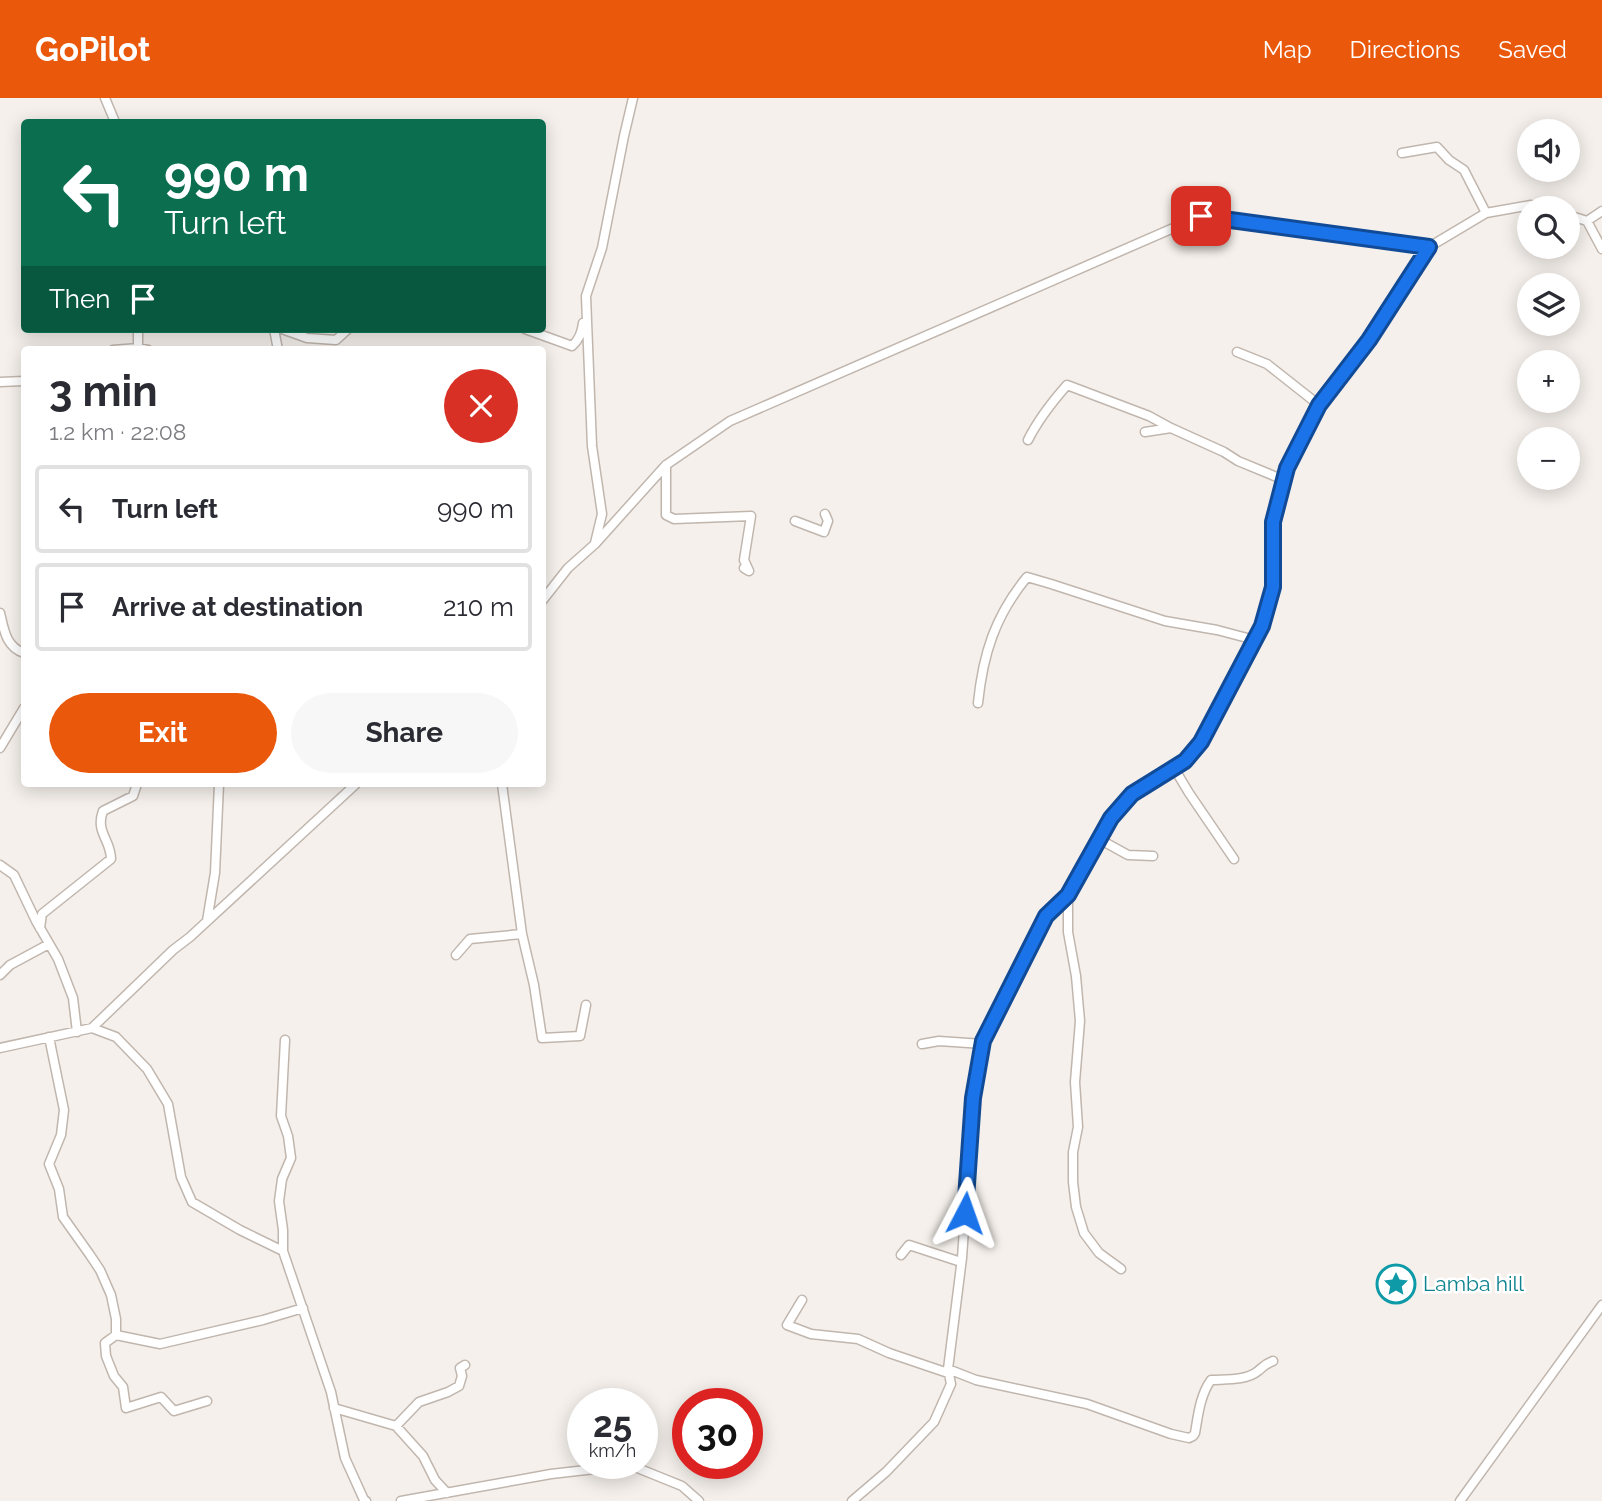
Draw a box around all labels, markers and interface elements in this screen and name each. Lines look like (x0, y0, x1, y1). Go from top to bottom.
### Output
text: GoPilot (35, 30, 150, 69)
text: Map (1263, 35, 1312, 64)
text: Directions (1350, 35, 1460, 64)
text: Saved (1498, 35, 1567, 64)
map controls (1517, 119, 1580, 490)
button: sound (1517, 119, 1580, 182)
text: 990 m (164, 145, 309, 202)
icon: left (49, 147, 140, 238)
pin (1171, 186, 1231, 246)
button: search (1517, 196, 1580, 259)
icon: arrive (1182, 197, 1220, 235)
text: Turn left (164, 204, 286, 241)
button: layers (1517, 273, 1580, 336)
icon: arrive (124, 280, 162, 318)
text: Then (49, 284, 110, 314)
button: + (1517, 350, 1580, 413)
text: 3 min (49, 367, 158, 416)
button: close (444, 369, 518, 443)
text: 1.2 km · 22:08 (49, 418, 186, 445)
button: − (1517, 427, 1580, 490)
icon: left (53, 490, 91, 528)
text: Turn left (112, 494, 218, 524)
text: 990 m (437, 494, 514, 524)
icon: arrive (53, 588, 91, 626)
text: Arrive at destination (112, 592, 363, 622)
text: 210 m (443, 592, 514, 622)
button: Exit (49, 693, 277, 773)
button: Share (291, 693, 518, 773)
position arrow (928, 1176, 1002, 1250)
place icon: Lamba hill (1375, 1263, 1417, 1305)
place label: Lamba hill (1423, 1271, 1524, 1296)
speed limit sign: 30 (672, 1388, 763, 1479)
text: 25 (593, 1404, 632, 1445)
text: km/h (589, 1440, 636, 1461)

